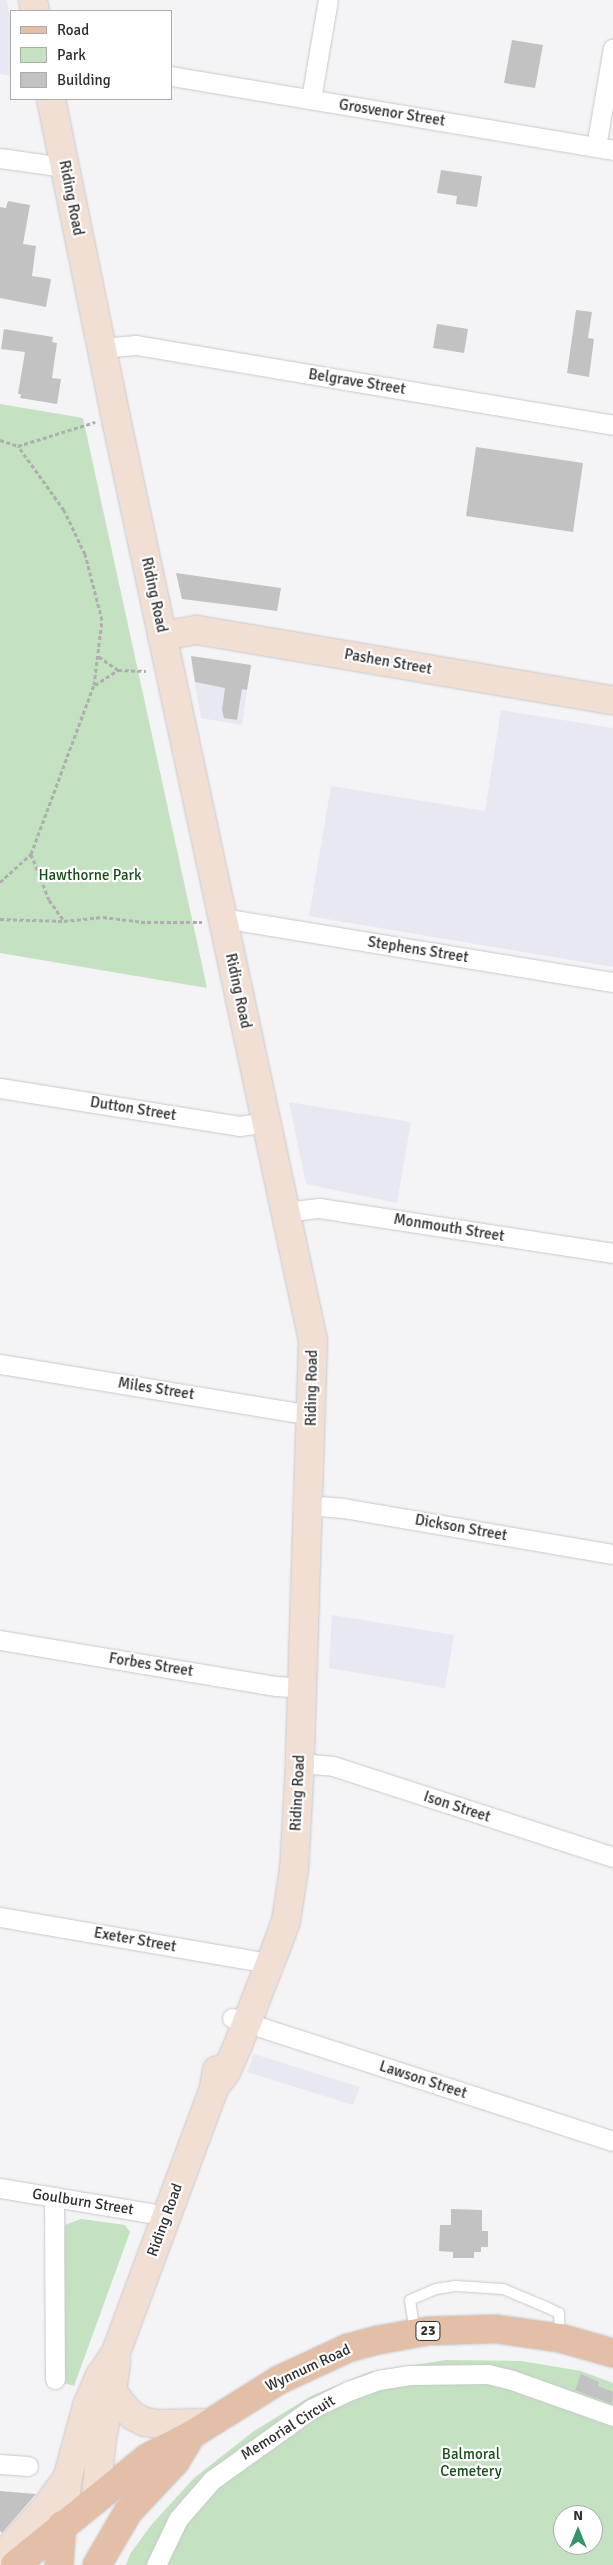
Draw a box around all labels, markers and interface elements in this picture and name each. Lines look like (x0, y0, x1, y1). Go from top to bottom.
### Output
legend (10, 10, 172, 100)
text: Road (57, 21, 89, 39)
text: Park (57, 46, 86, 64)
text: Building (57, 71, 111, 89)
street label: Grosvenor Street (338, 96, 446, 130)
street label: Riding Road (55, 159, 87, 237)
street label: Belgrave Street (307, 365, 407, 399)
street label: Riding Road (137, 556, 171, 634)
street label: Pashen Street (343, 645, 433, 679)
park label: Hawthorne Park (38, 867, 142, 885)
street label: Stephens Street (366, 933, 470, 967)
street label: Riding Road (221, 952, 255, 1030)
street label: Dutton Street (89, 1093, 177, 1125)
street label: Monmouth Street (392, 1210, 506, 1246)
street label: Riding Road (302, 1350, 322, 1426)
street label: Miles Street (117, 1374, 195, 1404)
street label: Dickson Street (413, 1511, 509, 1545)
street label: Forbes Street (108, 1649, 194, 1681)
street label: Riding Road (287, 1754, 309, 1832)
street label: Ison Street (421, 1788, 493, 1826)
street label: Exeter Street (92, 1924, 178, 1956)
street label: Lawson Street (377, 2057, 469, 2103)
street label: Riding Road (143, 2181, 187, 2259)
street label: Goulburn Street (31, 2185, 135, 2219)
road number: 23 (414, 2320, 442, 2342)
street label: Wynnum Road (263, 2340, 353, 2396)
street label: Memorial Circuit (238, 2392, 338, 2464)
park label: Balmoral Cemetery (440, 2445, 502, 2480)
north arrow (553, 2505, 603, 2555)
text: N (573, 2507, 583, 2524)

